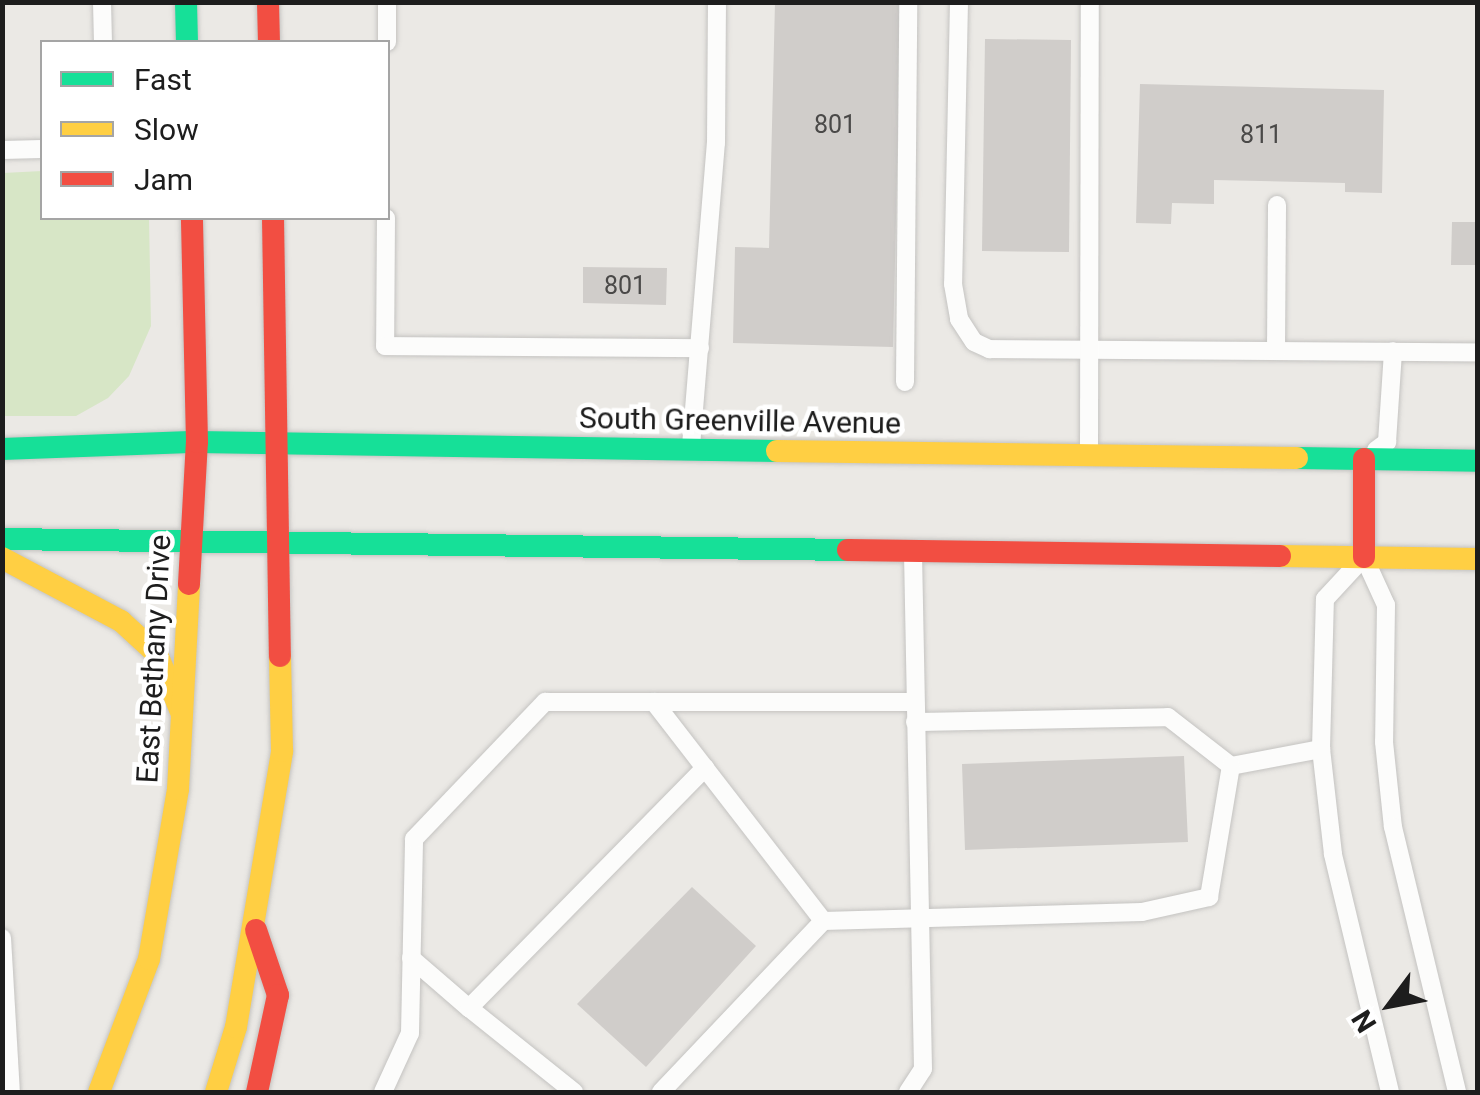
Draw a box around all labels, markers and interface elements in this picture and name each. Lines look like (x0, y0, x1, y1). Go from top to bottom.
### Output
legend (40, 40, 390, 220)
text: Fast (134, 62, 192, 97)
house number: 801 (814, 110, 856, 140)
text: Slow (134, 112, 199, 147)
house number: 811 (1240, 120, 1282, 150)
text: Jam (134, 162, 193, 197)
house number: 801 (604, 271, 646, 301)
street label: South Greenville Avenue (579, 400, 901, 442)
street label: East Bethany Drive (130, 534, 178, 784)
north arrow (1340, 955, 1440, 1055)
text: N (1345, 1004, 1383, 1038)

